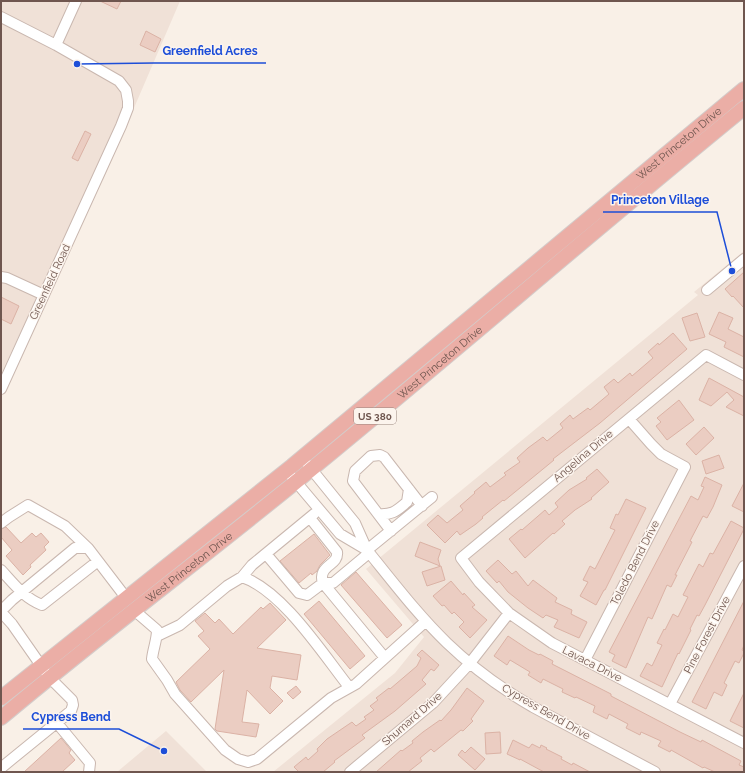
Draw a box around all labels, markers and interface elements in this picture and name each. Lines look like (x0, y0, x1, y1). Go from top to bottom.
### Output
callout: Greenfield Acres (154, 39, 266, 63)
text: Greenfield Acres (162, 44, 258, 58)
street label: West Princeton Drive (634, 104, 724, 182)
callout: Princeton Village (603, 188, 717, 212)
text: Princeton Village (611, 193, 709, 207)
street label: Greenfield Road (27, 242, 73, 322)
street label: West Princeton Drive (395, 323, 485, 402)
road number: US 380 (354, 408, 396, 424)
street label: Angelina Drive (550, 427, 616, 485)
street label: Toledo Bend Drive (608, 518, 662, 608)
street label: West Princeton Drive (143, 529, 235, 605)
street label: Pine Forest Drive (681, 594, 733, 676)
street label: Lavaca Drive (560, 643, 624, 685)
street label: Cypress Bend Drive (499, 681, 593, 743)
street label: Shumard Drive (379, 689, 445, 749)
callout: Cypress Bend (23, 705, 119, 729)
text: Cypress Bend (31, 710, 111, 724)

